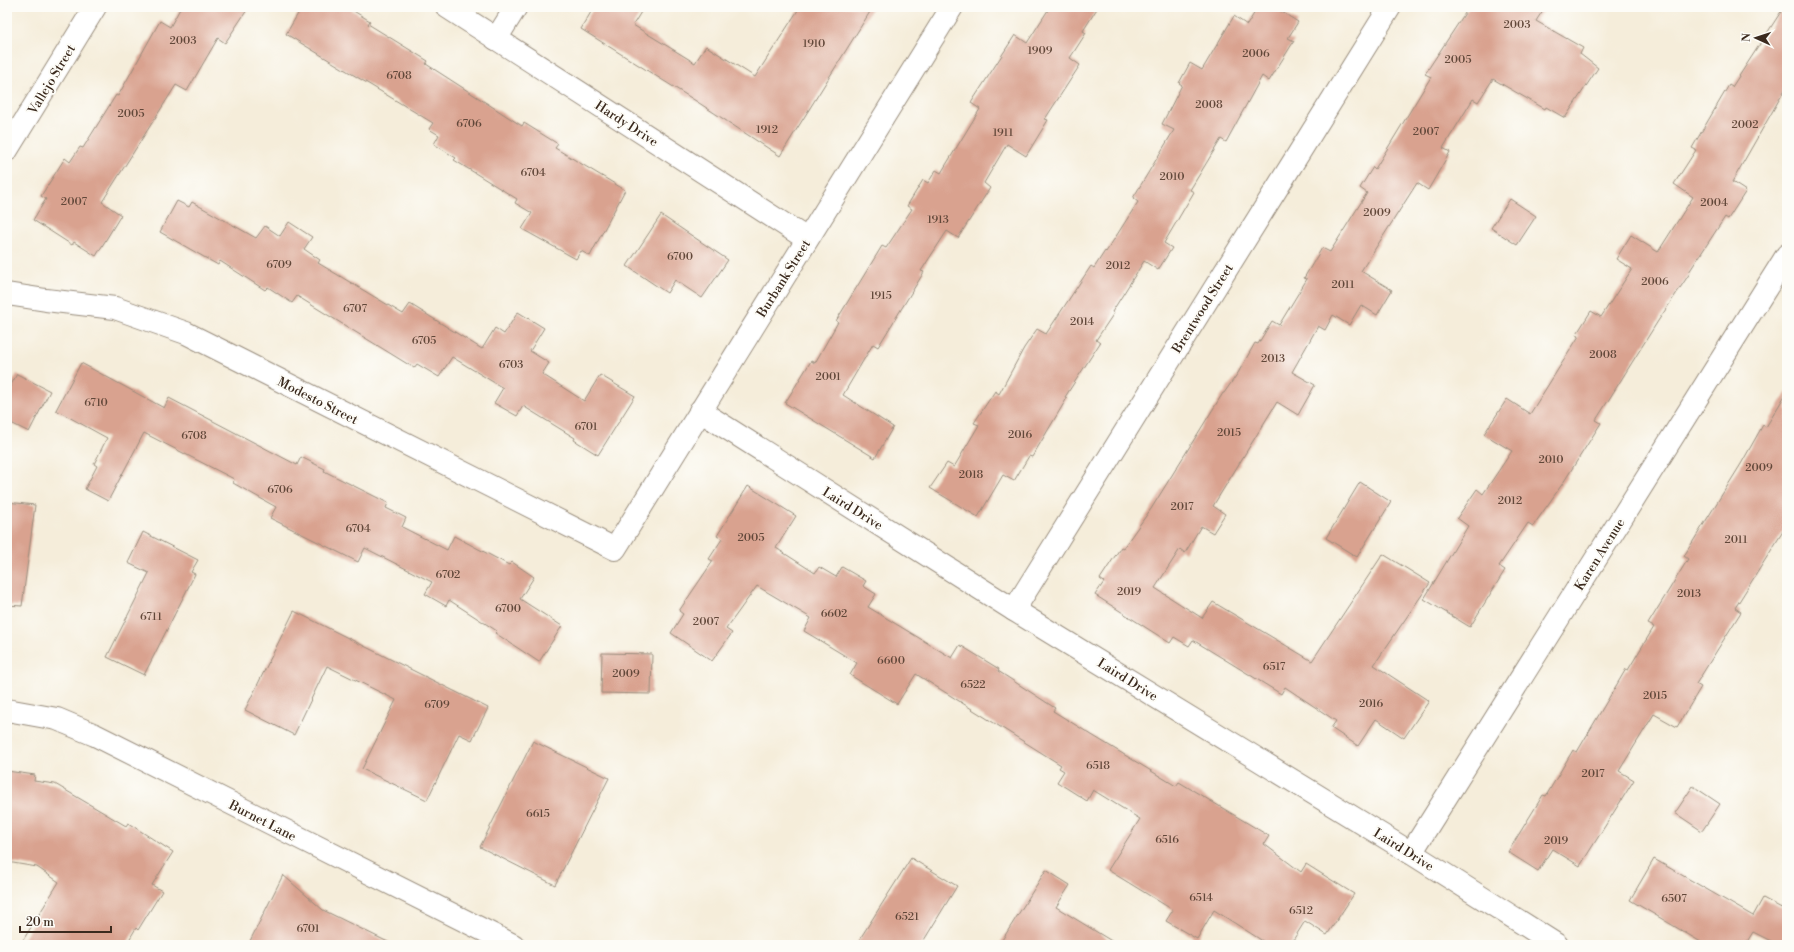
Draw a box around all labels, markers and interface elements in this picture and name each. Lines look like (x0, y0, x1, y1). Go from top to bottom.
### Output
house number: 2003 (1504, 18, 1530, 32)
north arrow (1736, 18, 1776, 58)
text: N (1740, 33, 1754, 42)
house number: 2003 (170, 34, 196, 48)
house number: 1910 (803, 37, 825, 51)
street label: Vallejo Street (24, 41, 79, 118)
house number: 1909 (1028, 44, 1053, 58)
house number: 2006 (1242, 47, 1270, 61)
house number: 2005 (1445, 53, 1471, 67)
house number: 6708 (386, 69, 412, 83)
street label: Hardy Drive (592, 97, 661, 150)
house number: 2008 (1195, 98, 1223, 112)
house number: 2005 (118, 107, 144, 121)
house number: 6706 (456, 117, 482, 131)
house number: 2002 (1732, 118, 1758, 132)
house number: 1912 (756, 123, 778, 137)
house number: 2007 (1413, 125, 1440, 139)
house number: 1911 (993, 126, 1014, 140)
house number: 6704 (520, 166, 546, 180)
house number: 2010 (1160, 170, 1184, 184)
house number: 2007 (61, 195, 88, 209)
house number: 2004 (1700, 196, 1728, 210)
house number: 2009 (1363, 206, 1391, 220)
house number: 1913 (927, 213, 949, 227)
street label: Burbank Street (753, 236, 814, 321)
house number: 6700 (667, 250, 693, 264)
house number: 6709 (266, 258, 292, 272)
house number: 2012 (1106, 259, 1130, 273)
street label: Brentwood Street (1168, 261, 1237, 357)
house number: 2006 (1641, 275, 1669, 289)
house number: 2011 (1331, 278, 1355, 292)
house number: 1915 (870, 289, 892, 303)
house number: 6707 (343, 302, 367, 316)
house number: 2014 (1070, 315, 1094, 329)
house number: 6705 (412, 334, 436, 348)
house number: 2008 (1589, 348, 1617, 362)
house number: 2013 (1261, 352, 1285, 366)
house number: 6703 (499, 358, 523, 372)
house number: 2001 (815, 370, 841, 384)
street label: Modesto Street (275, 374, 361, 428)
house number: 6710 (84, 396, 108, 410)
house number: 6701 (574, 420, 598, 434)
house number: 2015 (1217, 426, 1241, 440)
house number: 2016 (1008, 428, 1032, 442)
house number: 6708 (181, 429, 207, 443)
house number: 2010 (1539, 453, 1563, 467)
house number: 2009 (1745, 461, 1773, 475)
house number: 2018 (959, 468, 983, 482)
house number: 6706 (267, 483, 293, 497)
street label: Laird Drive (819, 484, 886, 534)
house number: 2012 (1498, 494, 1522, 508)
house number: 2017 (1171, 500, 1194, 514)
street label: Karen Avenue (1571, 515, 1629, 594)
house number: 6704 (345, 522, 371, 536)
house number: 2005 (738, 531, 764, 545)
house number: 2011 (1724, 533, 1748, 547)
house number: 6702 (436, 568, 460, 582)
house number: 2019 (1117, 585, 1141, 599)
house number: 2013 (1677, 587, 1701, 601)
house number: 6700 (495, 602, 521, 616)
house number: 6602 (821, 607, 847, 621)
house number: 6711 (140, 610, 162, 624)
house number: 2007 (693, 615, 720, 629)
house number: 6600 (877, 654, 905, 668)
street label: Laird Drive (1094, 655, 1161, 705)
house number: 6517 (1263, 660, 1286, 674)
house number: 2009 (612, 667, 640, 681)
house number: 6522 (960, 678, 986, 692)
house number: 2015 (1643, 689, 1667, 703)
house number: 2016 (1359, 697, 1383, 711)
house number: 6709 (424, 698, 450, 712)
house number: 6518 (1086, 759, 1110, 773)
house number: 2017 (1582, 767, 1605, 781)
street label: Burnet Lane (225, 797, 299, 845)
house number: 6615 (526, 807, 550, 821)
street label: Laird Drive (1370, 825, 1437, 875)
house number: 6516 (1155, 833, 1179, 847)
house number: 2019 (1544, 834, 1568, 848)
house number: 6514 (1189, 891, 1213, 905)
house number: 6507 (1661, 892, 1687, 906)
house number: 6512 (1289, 904, 1313, 918)
scale bar (20, 908, 111, 934)
house number: 6521 (895, 910, 919, 924)
text: 20 m (26, 915, 54, 930)
house number: 6701 (296, 922, 320, 936)

